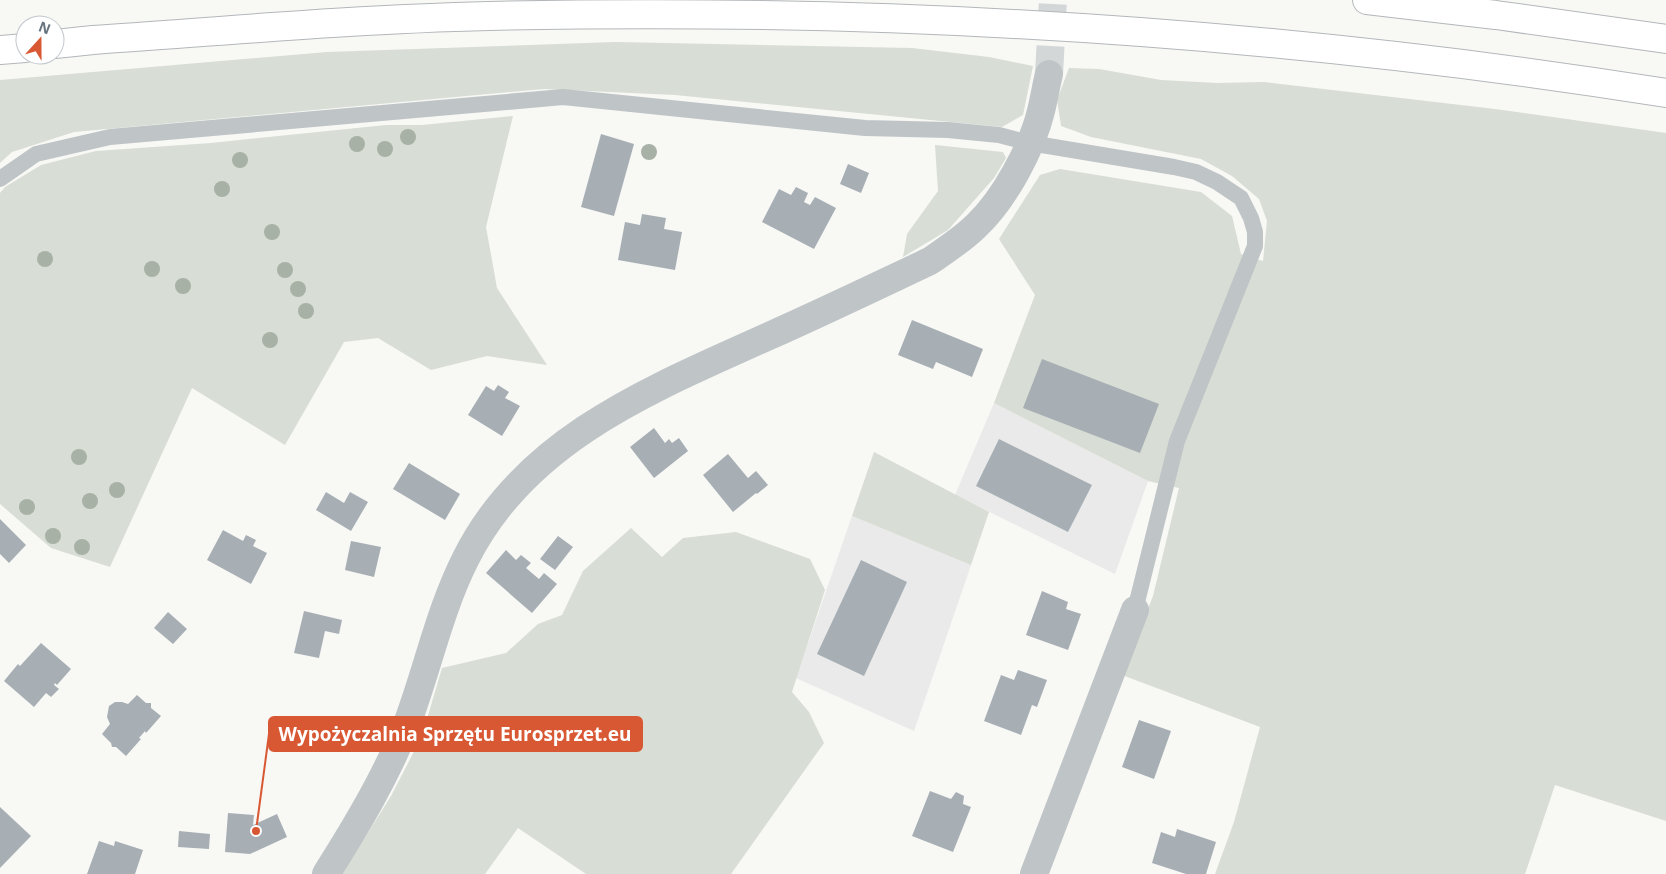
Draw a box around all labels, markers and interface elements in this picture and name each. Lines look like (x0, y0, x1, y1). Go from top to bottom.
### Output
north arrow (15, 15, 65, 65)
text: N (36, 16, 54, 38)
callout: Wypożyczalnia Sprzętu Eurosprzet.eu (269, 717, 642, 751)
text: Wypożyczalnia Sprzętu Eurosprzet.eu (279, 721, 631, 747)

